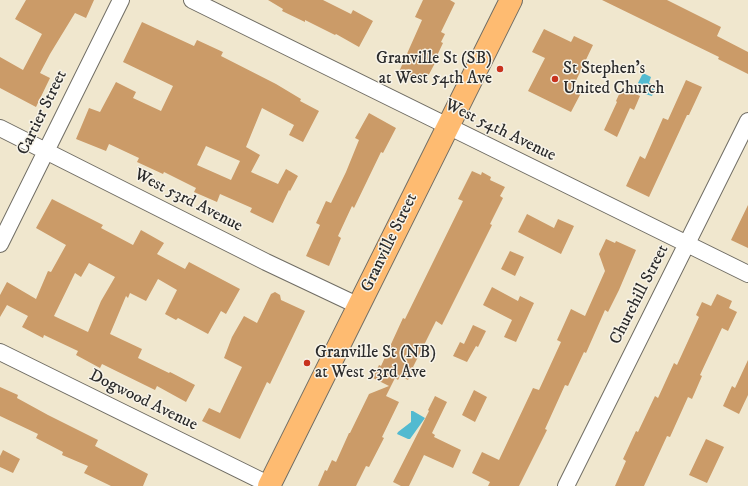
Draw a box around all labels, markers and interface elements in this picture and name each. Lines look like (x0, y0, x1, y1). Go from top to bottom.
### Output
place label: Granville St (SB) at West 54th Ave (376, 49, 492, 89)
place label: St Stephen's United Church (563, 59, 664, 99)
marker: Granville St (SB) at West 54th Ave (495, 64, 505, 74)
street label: Cartier Street (14, 67, 72, 159)
marker: St Stephen's United Church (550, 74, 560, 84)
street label: West 54th Avenue (441, 95, 559, 167)
street label: West 53rd Avenue (130, 165, 246, 237)
street label: Granville Street (357, 190, 423, 296)
street label: Churchill Street (606, 242, 674, 348)
place label: Granville St (NB) at West 53rd Ave (315, 343, 436, 383)
marker: Granville St (NB) at West 53rd Ave (302, 358, 312, 368)
street label: Dogwood Avenue (85, 366, 201, 436)

